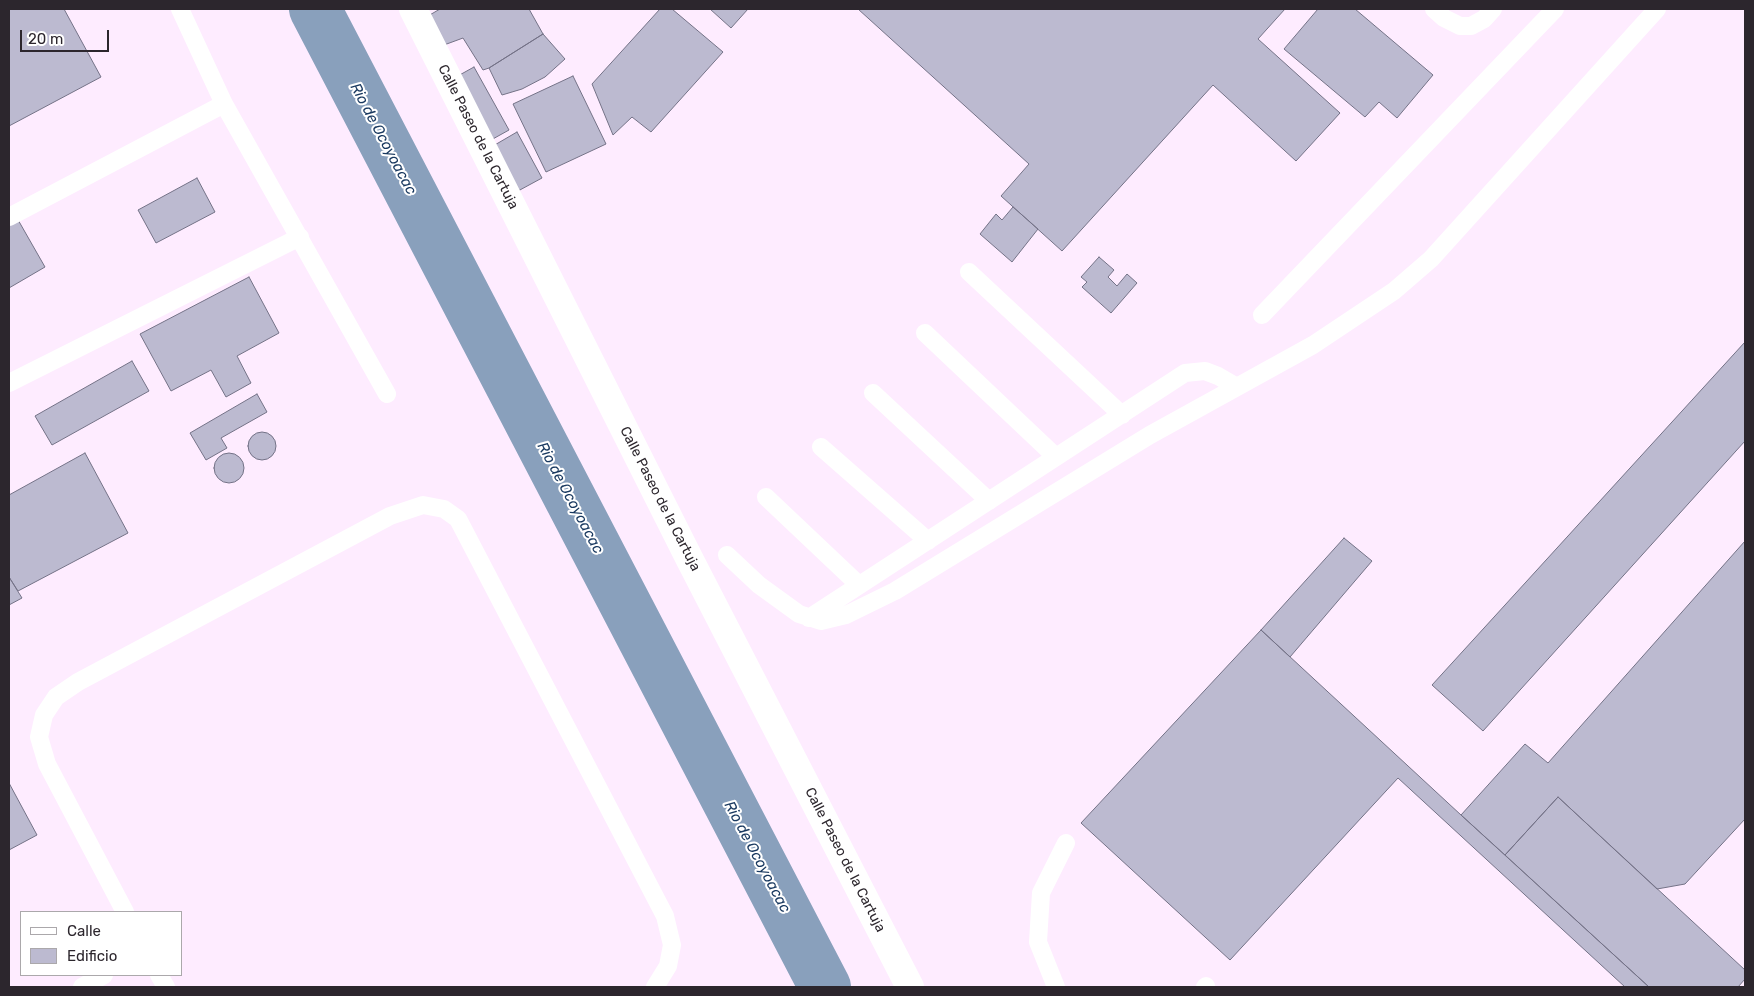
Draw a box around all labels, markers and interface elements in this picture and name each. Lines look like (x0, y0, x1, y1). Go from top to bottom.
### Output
scale bar (22, 20, 111, 52)
text: 20 m (28, 30, 63, 48)
street label: Calle Paseo de la Cartuja (434, 62, 522, 212)
water label: Rio de Ocoyoacac (346, 80, 420, 198)
street label: Calle Paseo de la Cartuja (616, 424, 704, 574)
water label: Rio de Ocoyoacac (533, 439, 607, 557)
street label: Calle Paseo de la Cartuja (801, 785, 889, 935)
water label: Rio de Ocoyoacac (720, 798, 794, 916)
legend (20, 911, 182, 976)
text: Calle (67, 922, 101, 940)
text: Edificio (67, 947, 117, 965)

